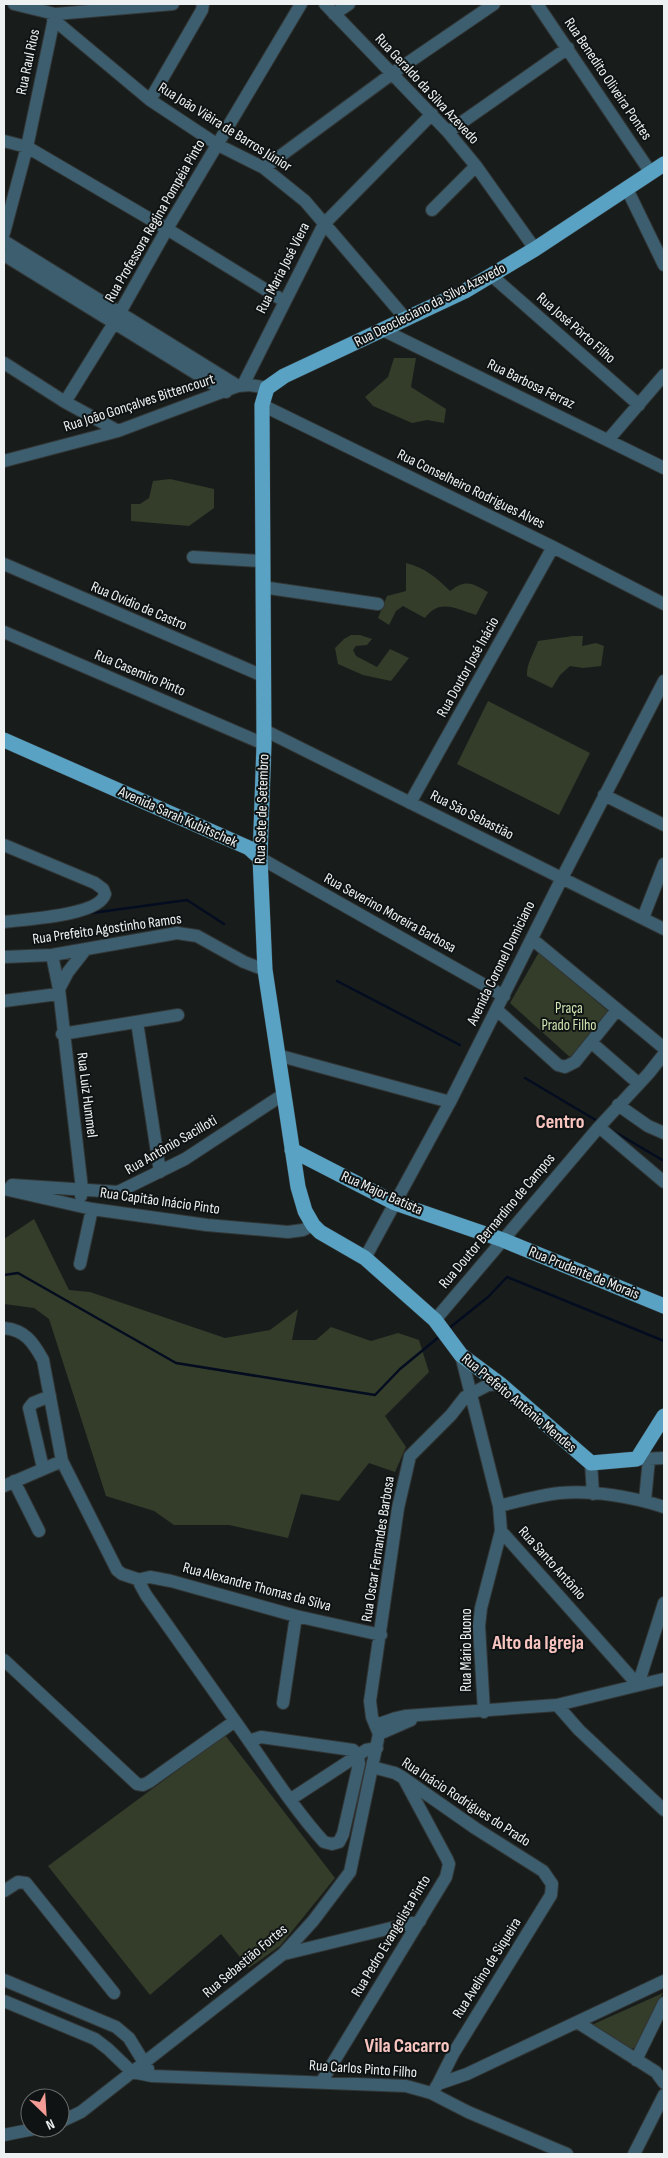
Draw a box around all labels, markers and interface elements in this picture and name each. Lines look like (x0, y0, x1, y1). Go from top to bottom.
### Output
street label: Rua Benedito Oliveira Pontes (560, 14, 656, 144)
street label: Rua Raul Rios (12, 27, 44, 97)
street label: Rua Geraldo da Silva Azevedo (371, 30, 483, 148)
street label: Rua João Viêira de Barros Júnior (155, 78, 296, 176)
street label: Rua Professora Regina Pompéia Pinto (101, 136, 209, 306)
street label: Rua Maria José Viera (252, 219, 314, 317)
street label: Rua Deocleciano da Silva Azevedo (351, 259, 509, 351)
street label: Rua José Pôrto Filho (533, 288, 619, 368)
street label: Rua Barbosa Ferraz (484, 355, 578, 414)
street label: Rua João Gonçalves Bittencourt (61, 370, 217, 436)
street label: Rua Conselheiro Rodrigues Alves (394, 445, 548, 533)
street label: Rua Ovídio de Castro (88, 577, 190, 635)
street label: Rua Doutor José Inácio (433, 613, 503, 721)
street label: Rua Casemiro Pinto (92, 645, 188, 701)
street label: Rua Sete de Setembro (251, 754, 273, 864)
street label: Avenida Sarah Kubitschek (115, 782, 241, 852)
street label: Rua São Sebastião (427, 786, 517, 844)
street label: Rua Severino Moreira Barbosa (321, 869, 460, 957)
street label: Avenida Coronel Domiciano (462, 898, 539, 1029)
street label: Rua Prefeito Agostinho Ramos (31, 909, 183, 949)
park label: Praça Prado Filho (541, 999, 597, 1035)
street label: Rua Luiz Hummel (72, 1051, 102, 1139)
district label: Centro (536, 1110, 584, 1134)
street label: Rua Antônio Sacilloti (122, 1111, 221, 1179)
street label: Rua Doutor Bernardino de Campos (435, 1149, 559, 1293)
street label: Rua Major Batista (338, 1167, 426, 1219)
street label: Rua Capitão Inácio Pinto (99, 1183, 221, 1219)
street label: Rua Prudente de Morais (526, 1242, 642, 1304)
street label: Rua Prefeito Antônio Mendes (458, 1349, 580, 1457)
street label: Rua Oscar Fernandes Barbosa (357, 1475, 399, 1623)
street label: Rua Santo Antônio (514, 1522, 590, 1604)
street label: Rua Alexandre Thomas da Silva (181, 1558, 333, 1616)
street label: Rua Mário Buono (457, 1608, 476, 1692)
district label: Alto da Igreja (491, 1631, 584, 1655)
street label: Rua Inácio Rodrigues do Prado (398, 1753, 534, 1851)
street label: Rua Pedro Evangelista Pinto (347, 1872, 435, 2000)
street label: Rua Avelino de Siqueira (448, 1914, 526, 2022)
street label: Rua Sebastião Fortes (199, 1920, 291, 2002)
district label: Vila Cacarro (365, 2034, 449, 2058)
street label: Rua Carlos Pinto Filho (308, 2056, 418, 2082)
north arrow (20, 2088, 70, 2138)
text: N (43, 2115, 57, 2134)

